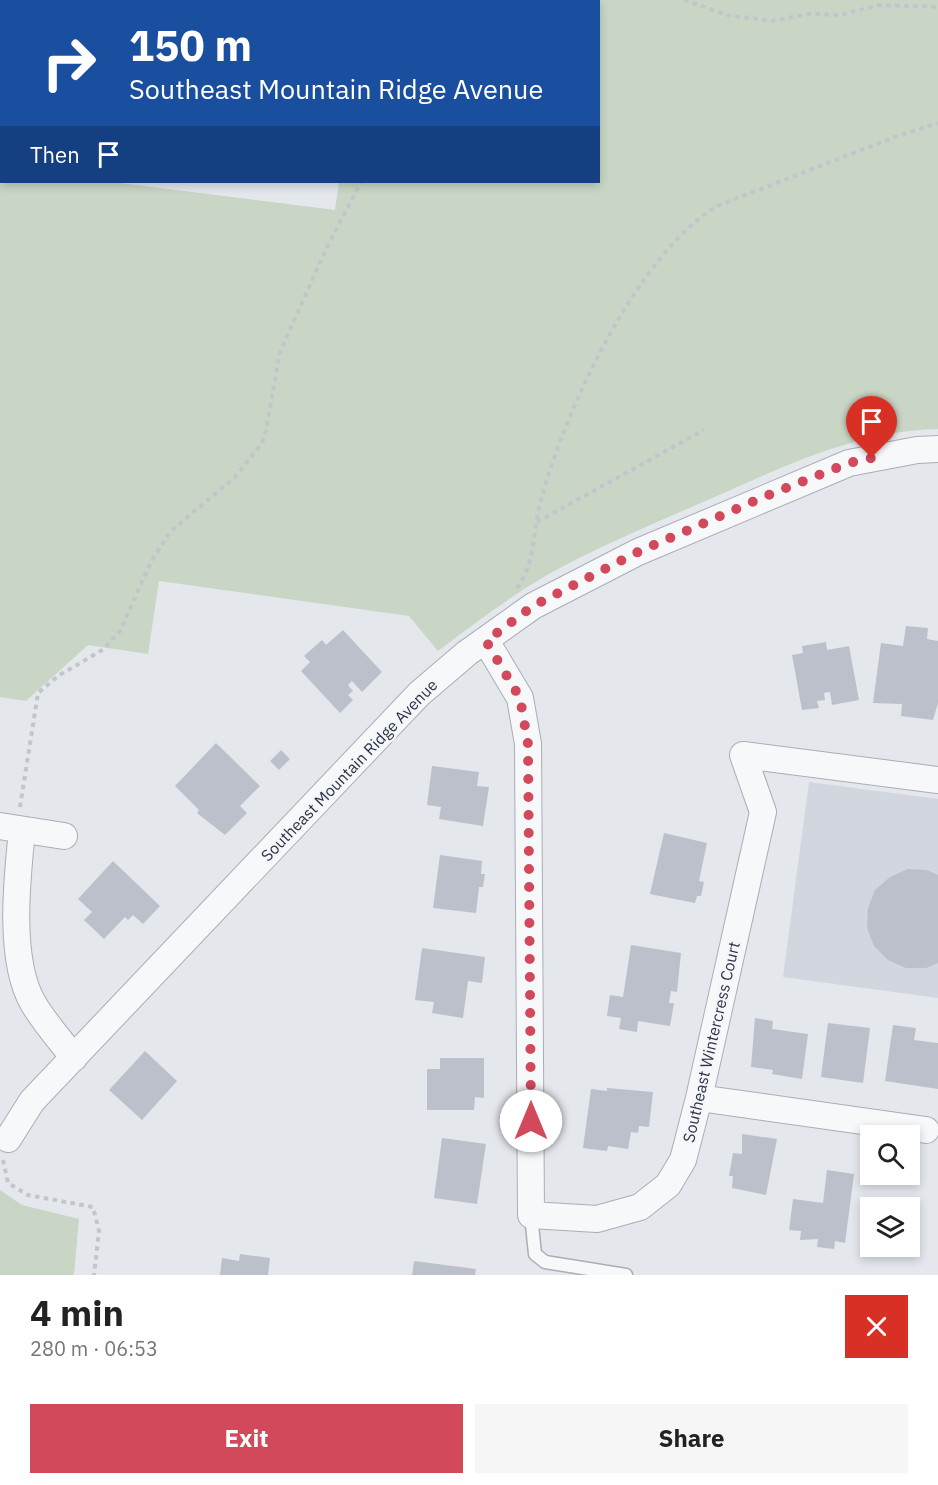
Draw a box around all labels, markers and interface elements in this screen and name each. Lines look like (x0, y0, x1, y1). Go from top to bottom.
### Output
text: 150 m (129, 18, 252, 73)
icon: right (30, 24, 108, 102)
text: Southeast Mountain Ridge Avenue (129, 71, 543, 106)
icon: arrive (92, 138, 125, 171)
text: Then (30, 140, 80, 169)
pin (846, 396, 897, 458)
icon: arrive (855, 405, 888, 438)
street label: Southeast Mountain Ridge Avenue (257, 675, 442, 865)
street label: Southeast Wintercress Court (678, 940, 744, 1144)
position arrow (499, 1089, 563, 1153)
map controls (860, 1125, 920, 1257)
button: search (860, 1125, 920, 1185)
button: layers (860, 1197, 920, 1257)
text: 4 min (30, 1289, 124, 1336)
button: close (845, 1295, 908, 1358)
text: 280 m · 06:53 (30, 1335, 158, 1362)
button: Exit (30, 1404, 463, 1473)
button: Share (475, 1404, 908, 1473)

